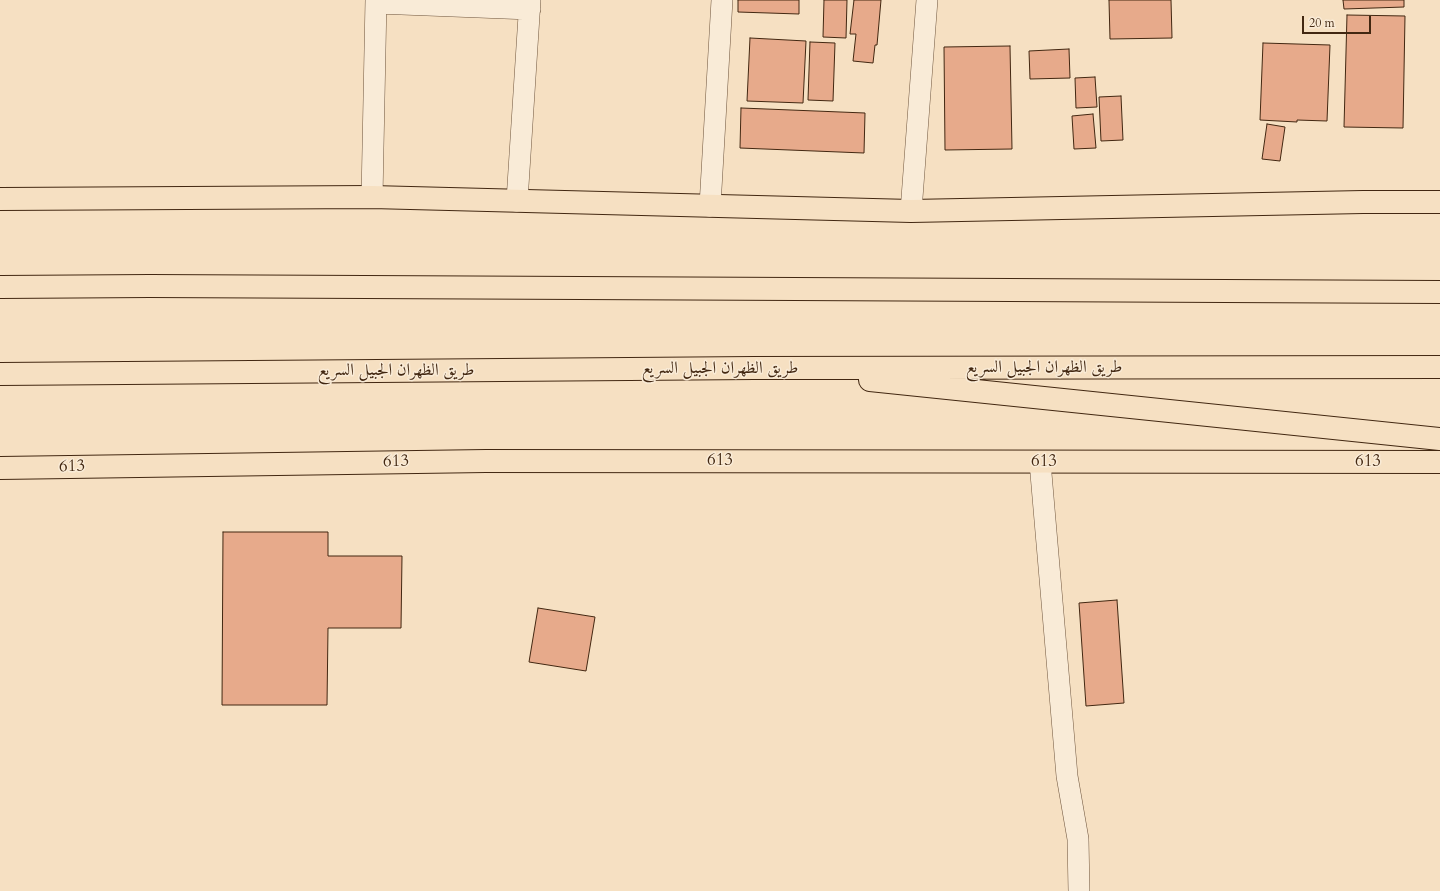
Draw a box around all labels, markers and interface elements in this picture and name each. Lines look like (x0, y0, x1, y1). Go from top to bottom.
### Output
scale bar (1304, 8, 1373, 34)
text: 20 m (1309, 15, 1335, 31)
street label: طريق الظهران الجبيل السريع (966, 358, 1122, 378)
street label: طريق الظهران الجبيل السريع (642, 359, 798, 379)
street label: طريق الظهران الجبيل السريع (318, 361, 474, 381)
street label: 613 (707, 451, 733, 471)
street label: 613 (383, 452, 409, 472)
street label: 613 (1031, 452, 1057, 472)
street label: 613 (1355, 452, 1381, 472)
street label: 613 (59, 457, 85, 477)

